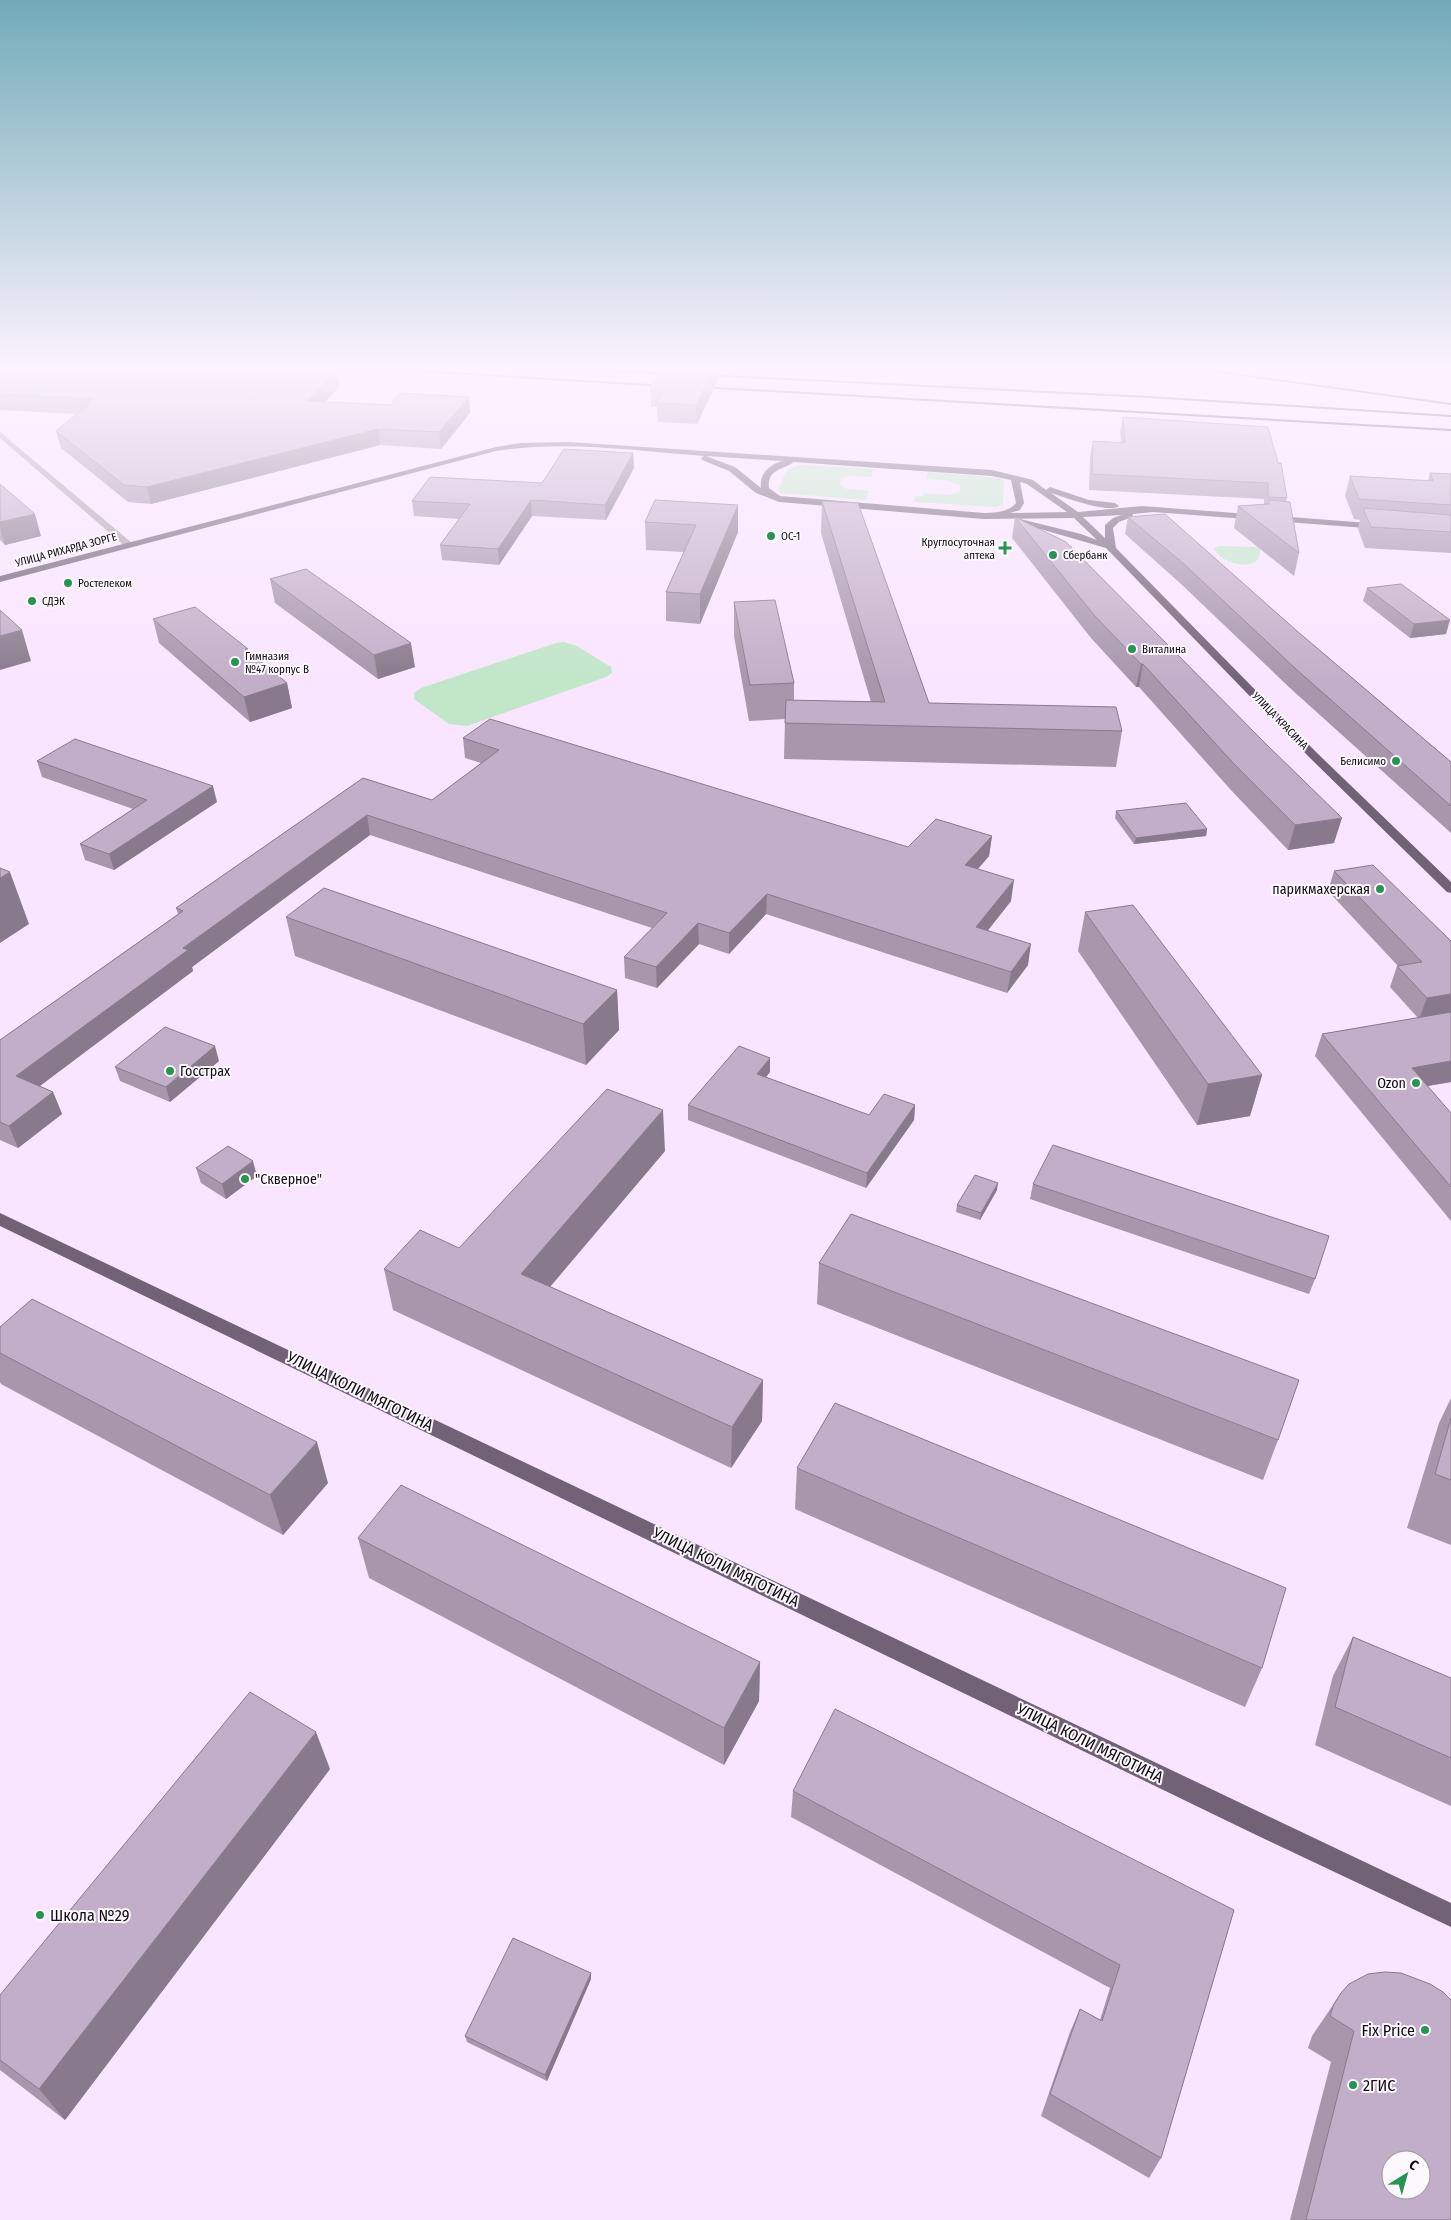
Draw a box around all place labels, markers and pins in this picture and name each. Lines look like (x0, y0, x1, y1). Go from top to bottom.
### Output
marker: ОС-1 (765, 530, 777, 542)
place label: ОС-1 (781, 530, 800, 543)
place label: Круглосуточная аптека (921, 536, 995, 562)
marker: Круглосуточная аптека (999, 542, 1011, 554)
marker: Сбербанк (1047, 549, 1059, 561)
place label: Сбербанк (1063, 549, 1108, 562)
marker: Ростелеком (62, 577, 74, 589)
place label: Ростелеком (78, 577, 132, 590)
marker: СДЭК (26, 595, 38, 607)
place label: СДЭК (42, 595, 65, 608)
marker: Виталина (1126, 643, 1138, 655)
place label: Виталина (1142, 643, 1186, 656)
place label: Гимназия №47 корпус В (245, 650, 309, 676)
marker: Гимназия №47 корпус В (229, 656, 241, 668)
place label: Белисимо (1340, 755, 1386, 768)
marker: Белисимо (1390, 755, 1402, 767)
place label: парикмахерская (1272, 881, 1370, 898)
marker: парикмахерская (1374, 883, 1386, 895)
place label: Госстрах (180, 1063, 231, 1080)
marker: Госстрах (164, 1065, 176, 1077)
place label: Ozon (1377, 1075, 1406, 1092)
marker: Ozon (1410, 1077, 1422, 1089)
place label: "Скверное" (255, 1171, 322, 1188)
marker: "Скверное" (239, 1173, 251, 1185)
place label: Школа №29 (50, 1906, 130, 1925)
marker: Школа №29 (34, 1909, 46, 1921)
place label: Fix Price (1362, 2021, 1415, 2040)
marker: Fix Price (1419, 2024, 1431, 2036)
place label: 2ГИС (1363, 2076, 1395, 2095)
marker: 2ГИС (1347, 2079, 1359, 2091)

